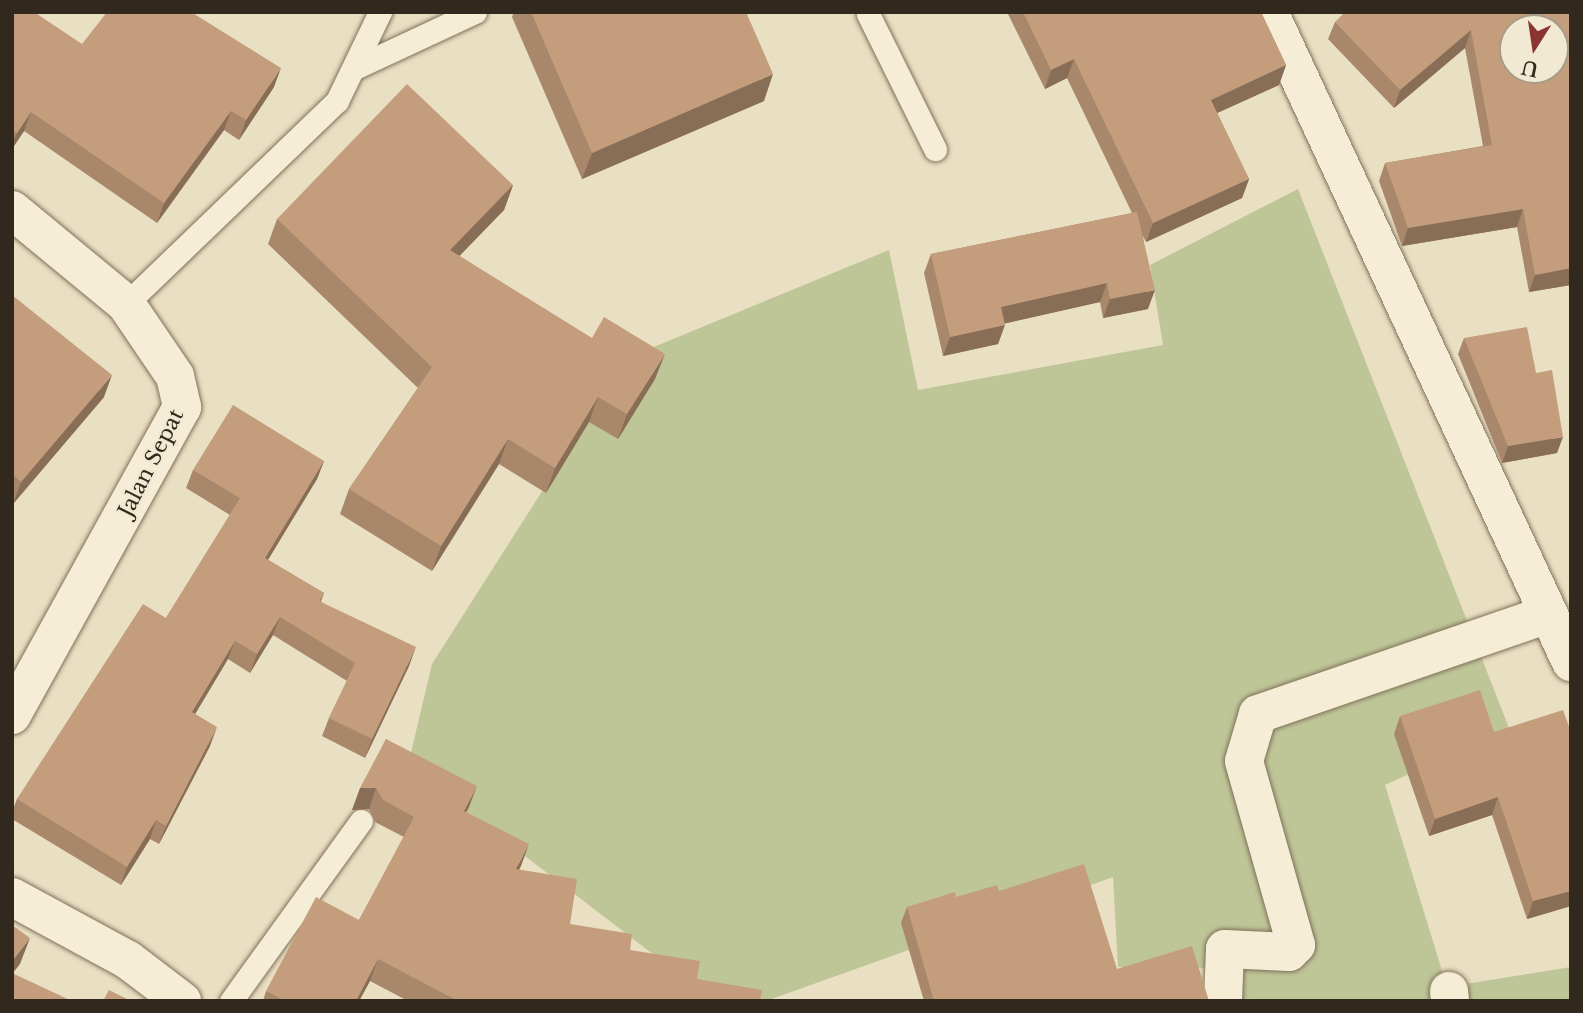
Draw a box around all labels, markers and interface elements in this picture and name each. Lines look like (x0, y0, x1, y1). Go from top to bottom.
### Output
north arrow (1499, 14, 1569, 84)
text: U (1519, 55, 1541, 81)
street label: Jalan Sepat (113, 405, 189, 521)

